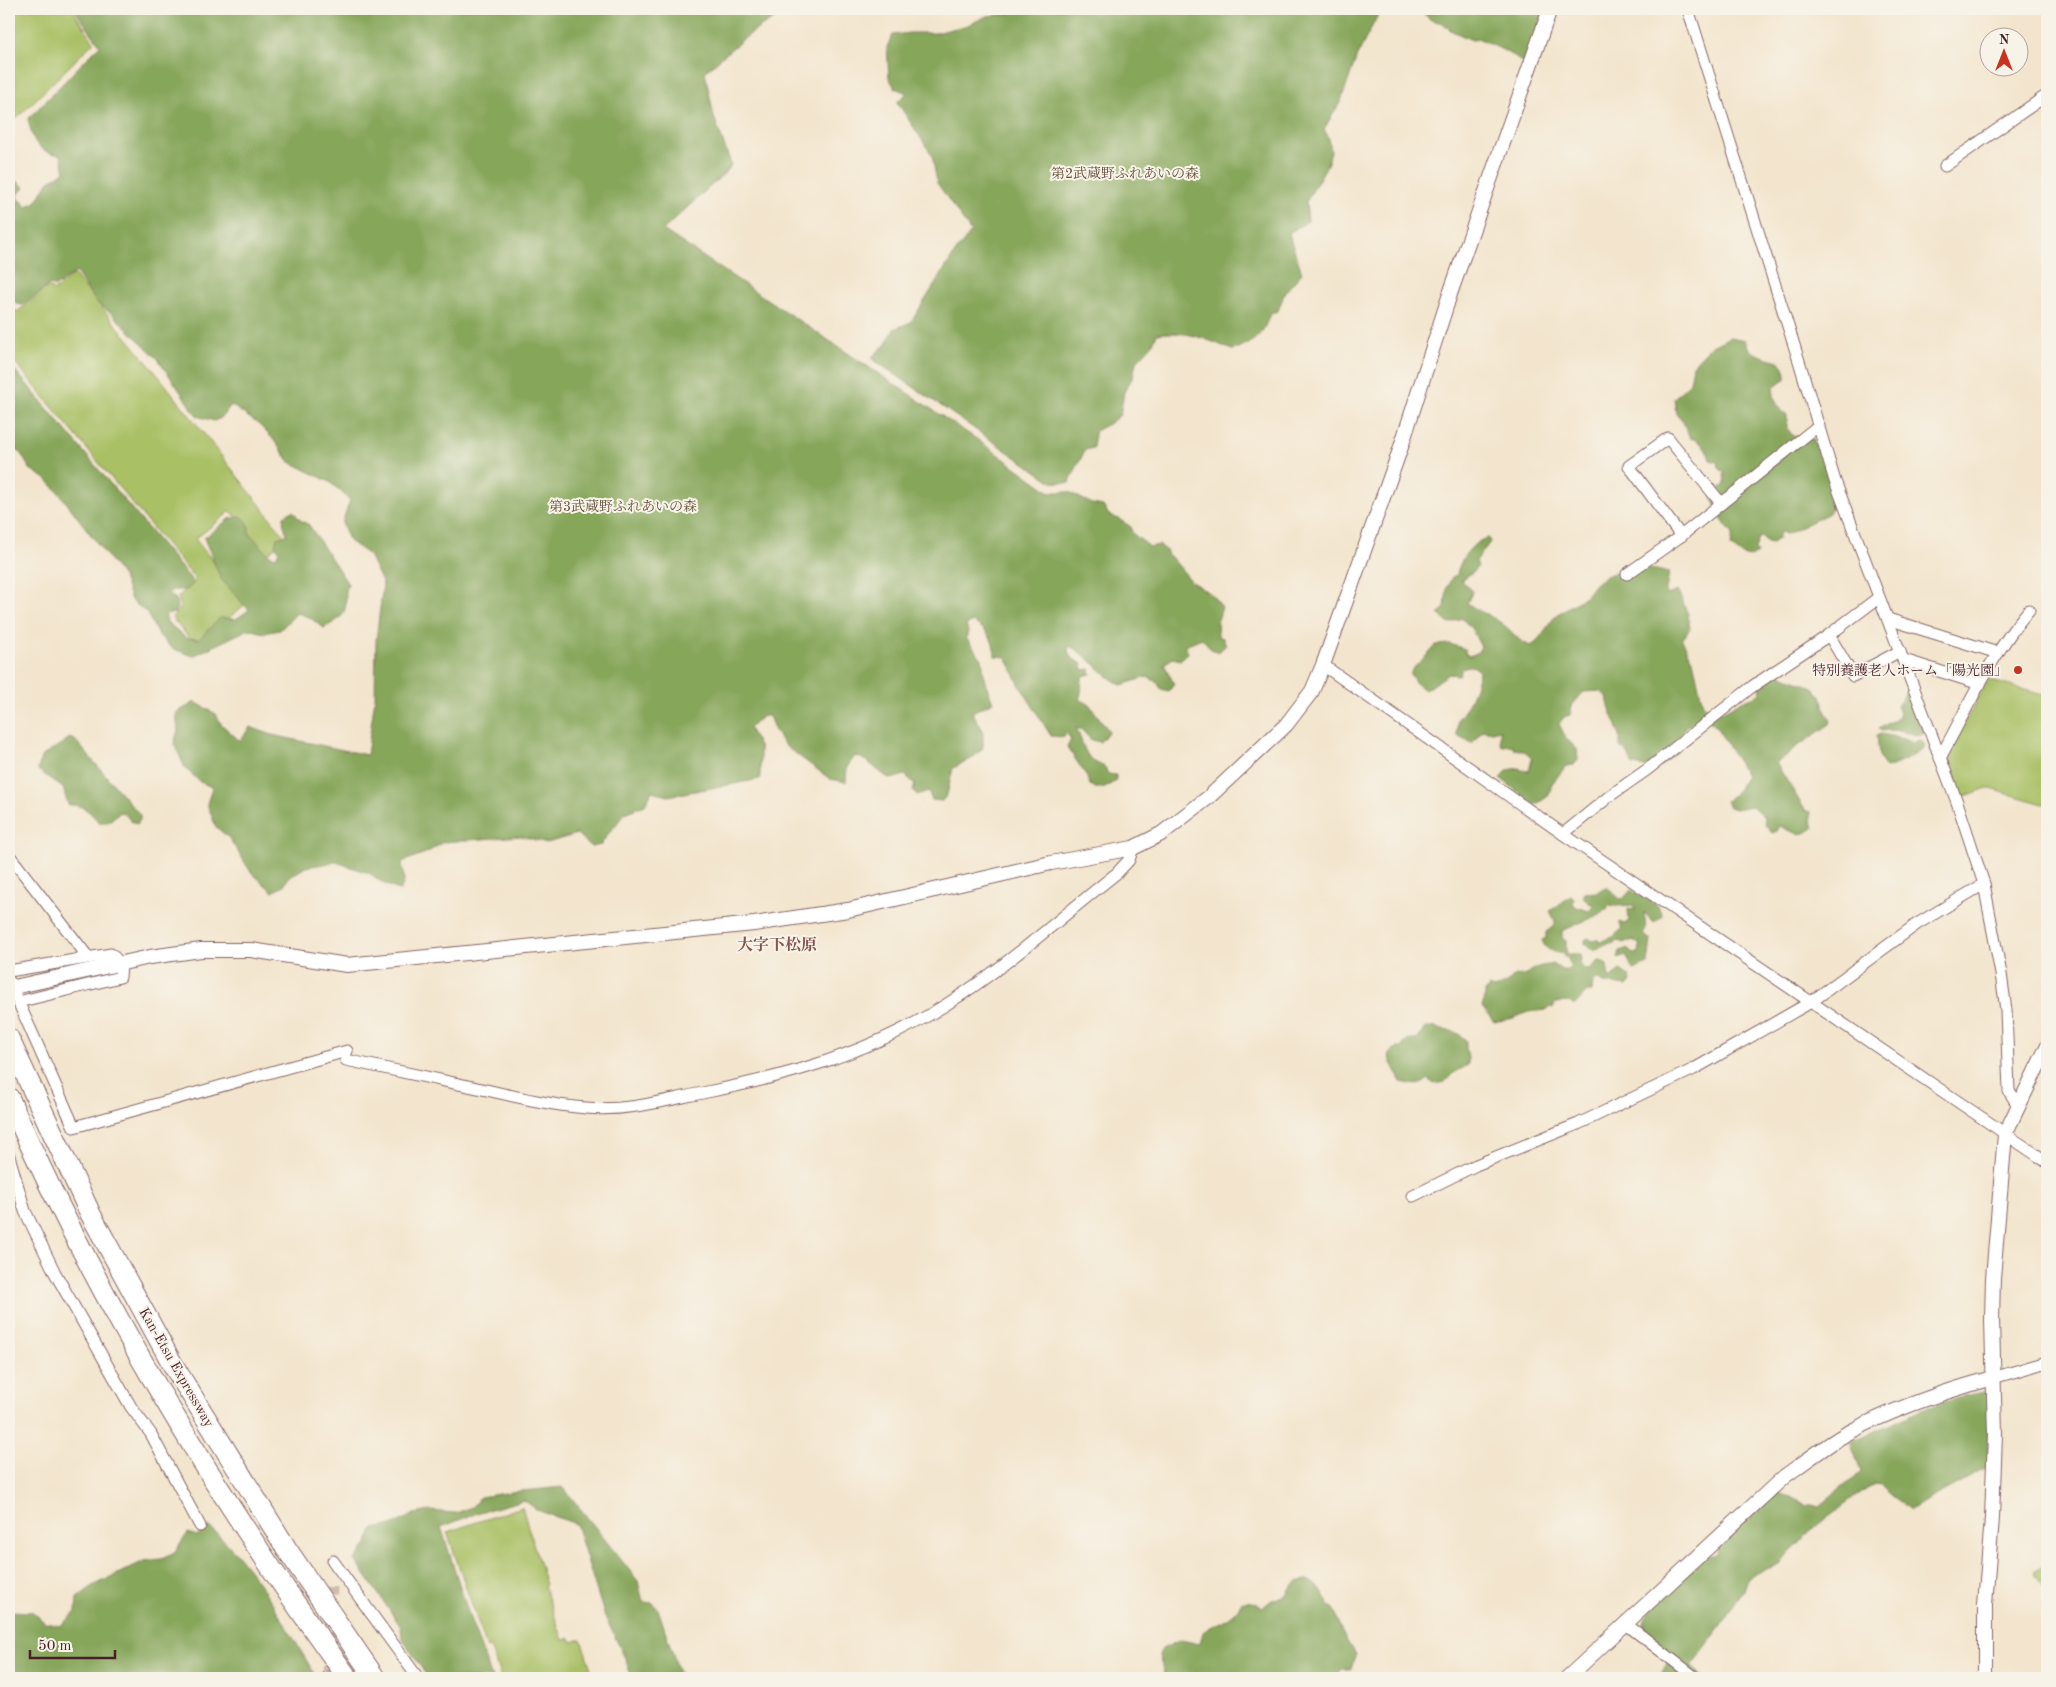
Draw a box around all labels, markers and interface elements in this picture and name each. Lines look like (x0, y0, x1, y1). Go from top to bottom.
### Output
north arrow (1978, 28, 2028, 78)
text: N (1999, 33, 2010, 47)
park label: 第2武蔵野ふれあいの森 (1051, 166, 1199, 181)
park label: 第3武蔵野ふれあいの森 (549, 499, 697, 514)
place label: 特別養護老人ホーム「陽光園」 (1812, 663, 2008, 678)
marker: 特別養護老人ホーム「陽光園」 (2012, 664, 2024, 676)
district label: 大字下松原 (737, 936, 817, 954)
street label: Kan-Etsu Expressway (136, 1305, 216, 1430)
scale bar (30, 1627, 115, 1659)
text: 50 m (38, 1639, 72, 1654)

